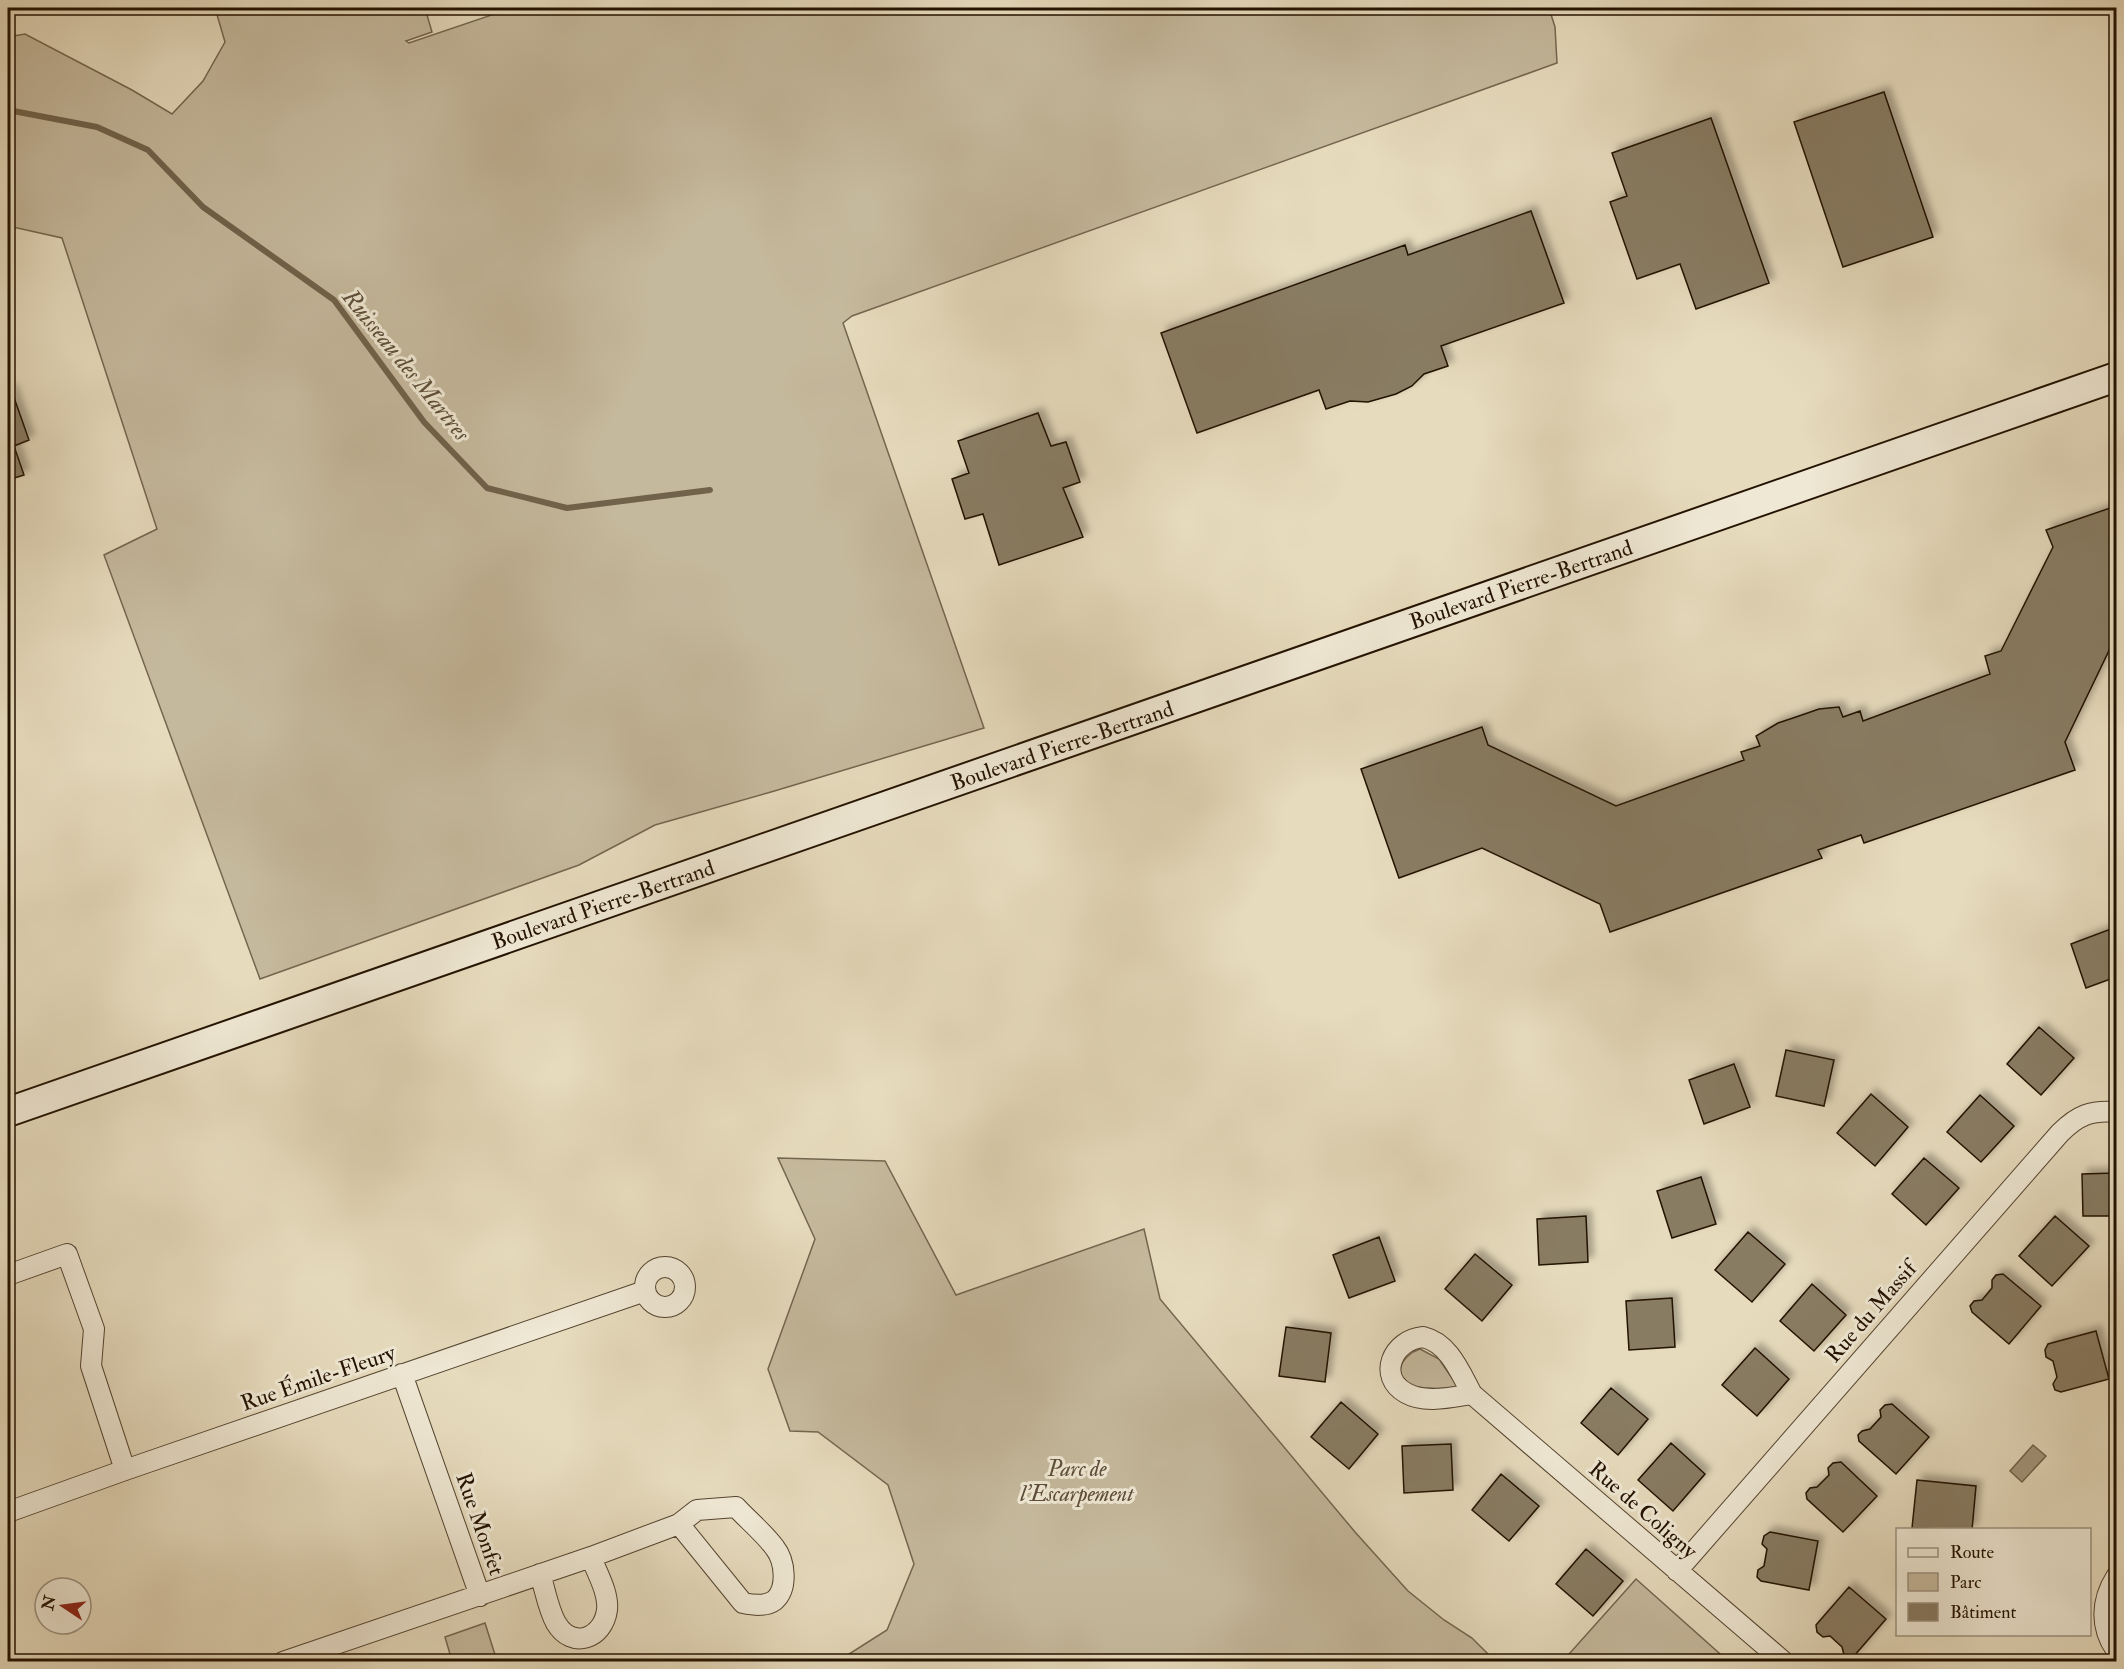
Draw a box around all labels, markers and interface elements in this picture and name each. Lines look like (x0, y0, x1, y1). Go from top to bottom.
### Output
water label: Ruisseau des Martres (335, 282, 477, 448)
street label: Boulevard Pierre-Bertrand (1406, 534, 1636, 636)
street label: Boulevard Pierre-Bertrand (947, 695, 1177, 797)
street label: Boulevard Pierre-Bertrand (488, 854, 718, 956)
street label: Rue du Massif (1819, 1253, 1925, 1369)
street label: Rue Émile-Fleury (237, 1337, 399, 1418)
park label: Parc de l'Escarpement (1020, 1455, 1135, 1508)
street label: Rue de Coligny (1583, 1455, 1703, 1565)
street label: Rue Monfet (449, 1469, 511, 1579)
legend (1896, 1528, 2091, 1636)
text: Route (1950, 1541, 1994, 1564)
text: Parc (1950, 1571, 1981, 1594)
north arrow (33, 1576, 93, 1636)
text: N (38, 1593, 61, 1613)
text: Bâtiment (1950, 1601, 2016, 1624)

